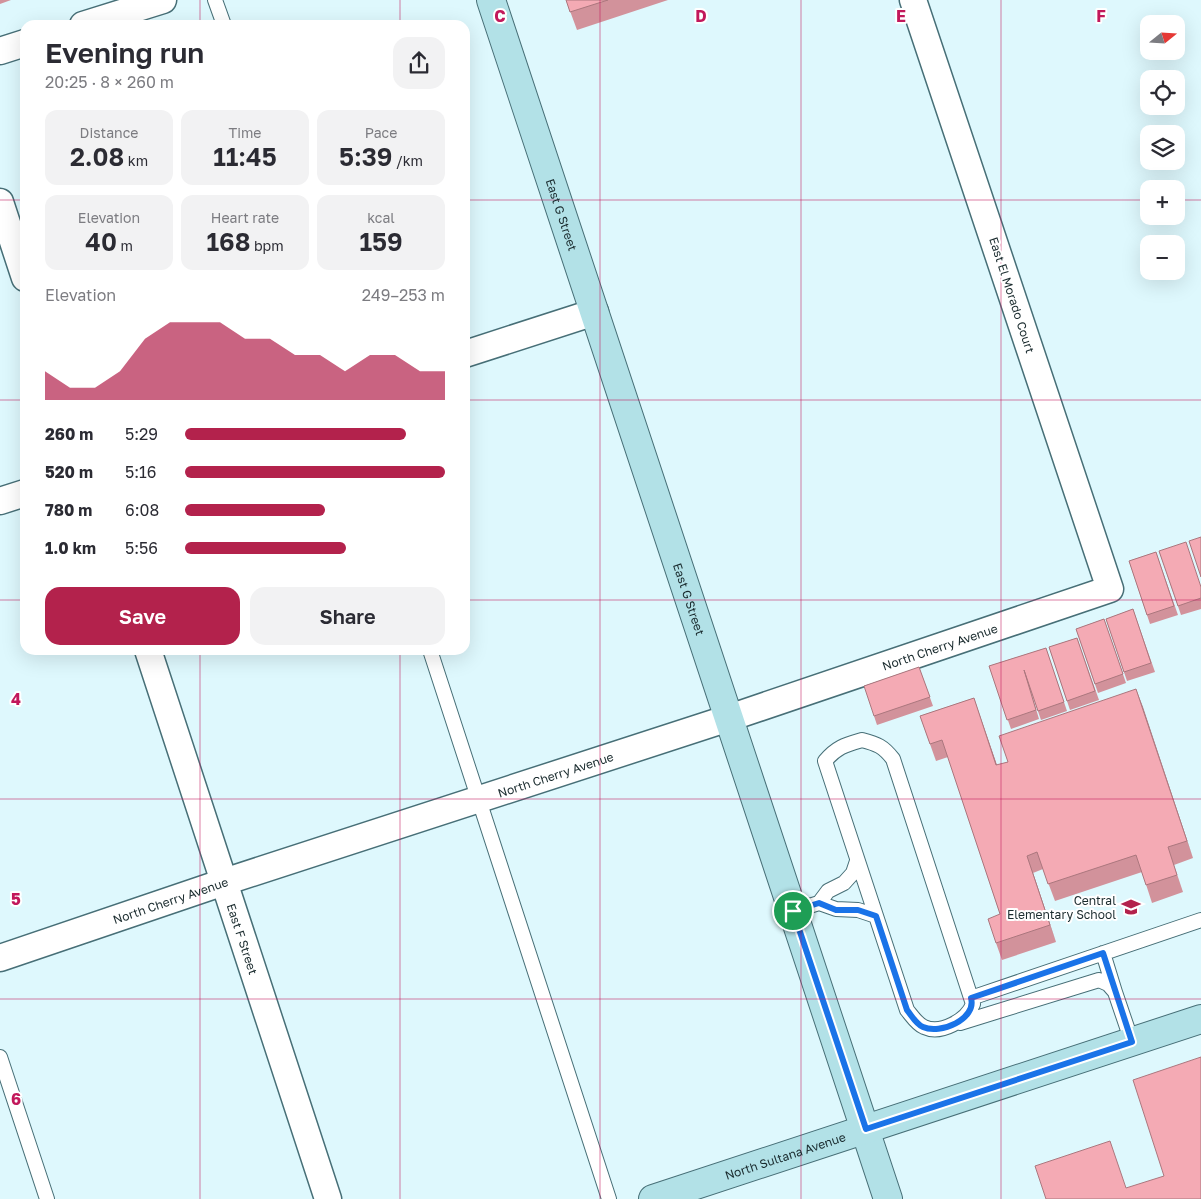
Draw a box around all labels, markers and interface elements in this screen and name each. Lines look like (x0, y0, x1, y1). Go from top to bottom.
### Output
text: C (494, 6, 506, 26)
text: D (695, 6, 707, 26)
text: E (896, 6, 906, 26)
text: F (1096, 6, 1106, 26)
north arrow (1140, 15, 1185, 60)
map controls (1140, 15, 1185, 280)
text: Evening run (45, 36, 204, 69)
button: share (393, 37, 445, 89)
button: locate (1140, 70, 1185, 115)
text: 20:25 · 8 × 260 m (45, 72, 174, 92)
text: Distance (80, 124, 138, 141)
text: Time (229, 124, 261, 141)
text: Pace (365, 124, 397, 141)
button: layers (1140, 125, 1185, 170)
text: 2.08 (70, 141, 124, 172)
text: 11:45 (213, 141, 277, 172)
text: 5:39 (339, 141, 392, 172)
text: km (124, 152, 148, 169)
text: /km (392, 152, 423, 169)
street label: East G Street (543, 176, 581, 253)
button: + (1140, 180, 1185, 225)
text: Elevation (78, 209, 140, 226)
text: Heart rate (211, 209, 279, 226)
text: kcal (367, 209, 395, 226)
text: 40 (85, 226, 117, 257)
text: 168 (206, 226, 250, 257)
text: 159 (359, 226, 403, 257)
street label: East El Morado Court (986, 235, 1038, 355)
button: − (1140, 235, 1185, 280)
text: m (117, 237, 133, 254)
text: bpm (250, 237, 284, 254)
text: Elevation (45, 285, 116, 305)
text: 249–253 m (362, 285, 445, 305)
text: 260 m (45, 424, 93, 444)
text: 5:29 (125, 424, 158, 444)
text: 520 m (45, 462, 93, 482)
text: 5:16 (125, 462, 157, 482)
text: 780 m (45, 500, 92, 520)
text: 6:08 (125, 500, 159, 520)
text: 1.0 km (45, 538, 96, 558)
text: 5:56 (125, 538, 158, 558)
street label: East G Street (670, 561, 708, 637)
button: Save (45, 587, 240, 645)
button: Share (250, 587, 445, 645)
street label: North Cherry Avenue (880, 620, 999, 673)
text: 4 (11, 689, 21, 709)
street label: North Cherry Avenue (496, 749, 615, 800)
street label: North Cherry Avenue (111, 874, 230, 927)
text: 5 (11, 889, 21, 909)
pin (772, 890, 814, 932)
place label: Central Elementary School (1007, 893, 1116, 922)
school or university icon: Central Elementary School (1120, 896, 1142, 918)
icon: arrive (779, 897, 807, 925)
street label: East F Street (224, 901, 261, 977)
text: 6 (11, 1089, 21, 1109)
street label: North Sultana Avenue (723, 1129, 847, 1182)

